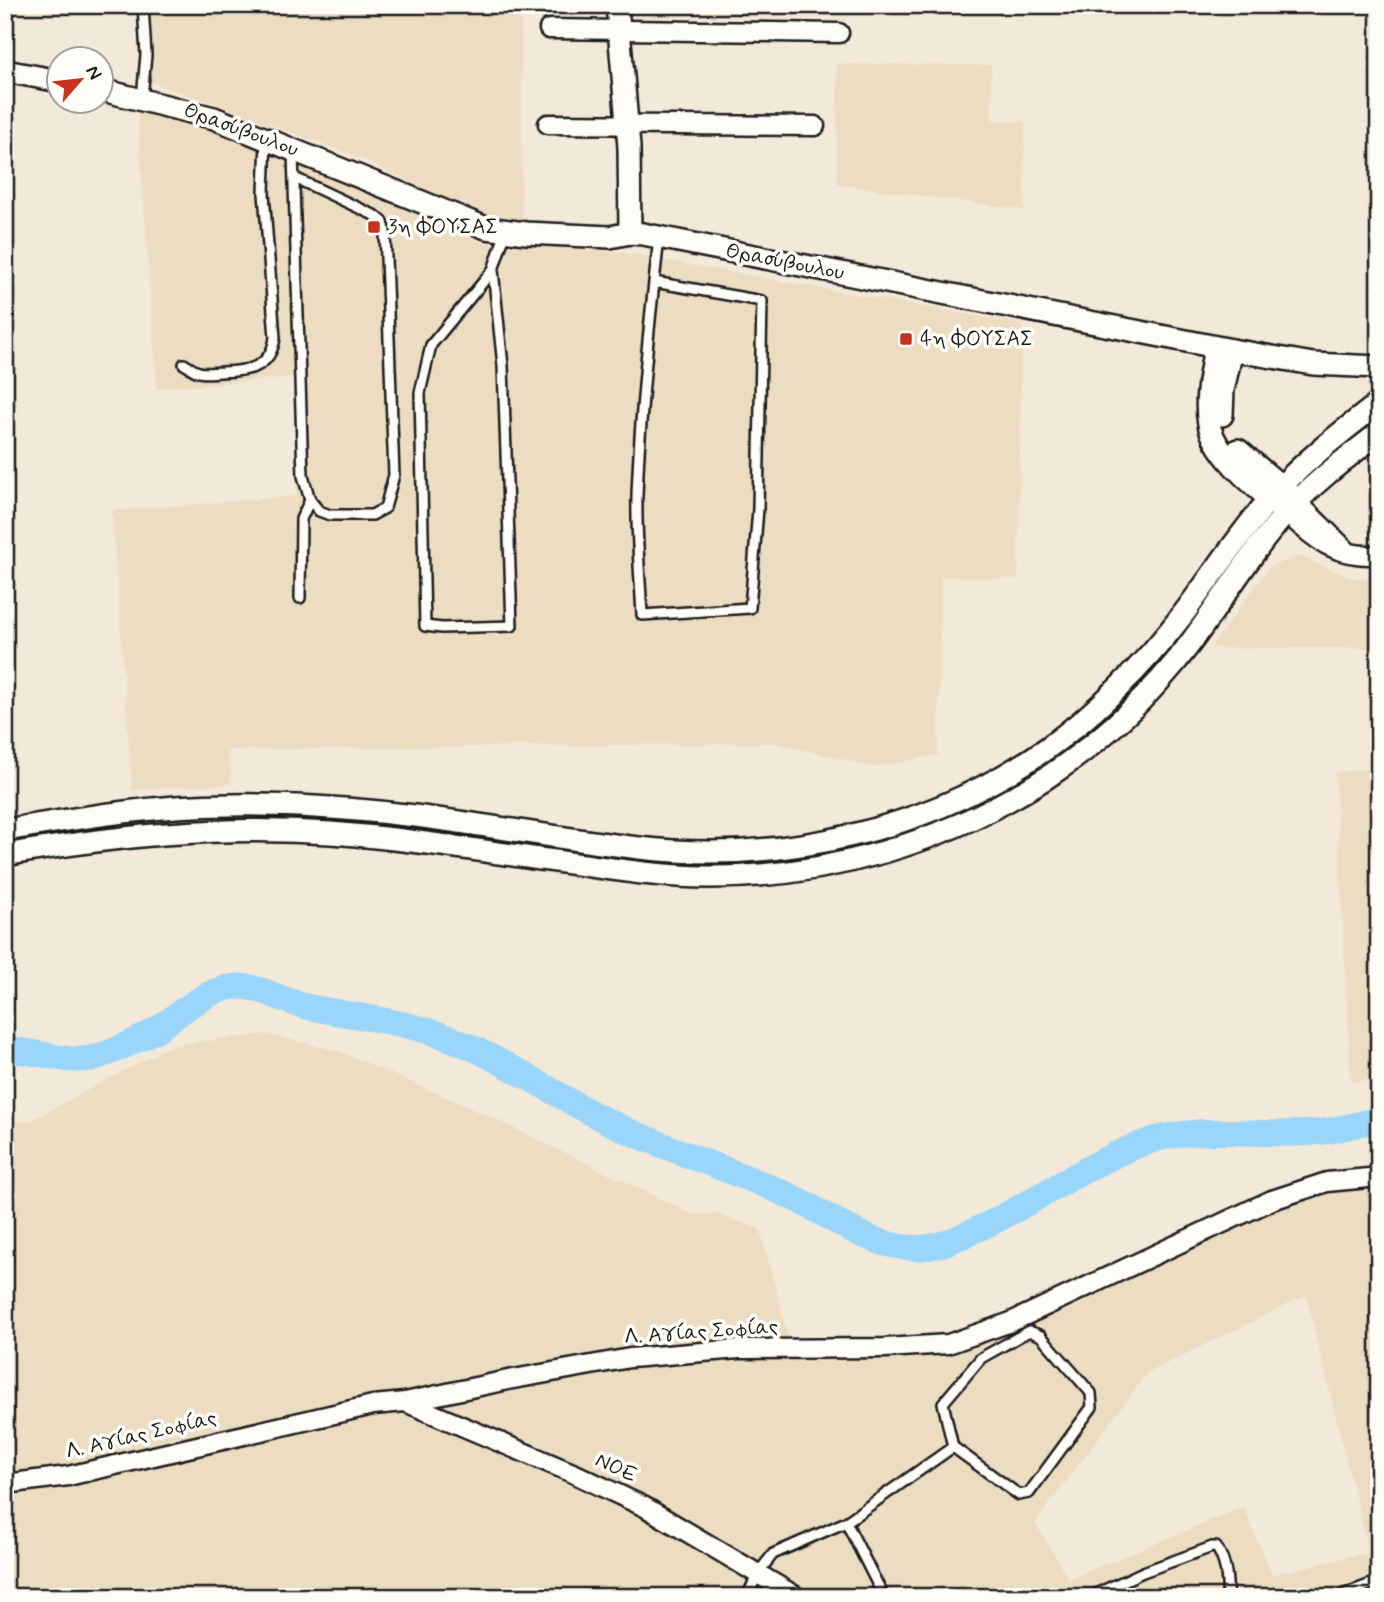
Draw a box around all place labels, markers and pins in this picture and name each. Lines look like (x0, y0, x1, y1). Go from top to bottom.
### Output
place label: 3η ΦΟΥΣΑΣ (388, 213, 498, 241)
marker: 3η ΦΟΥΣΑΣ (366, 219, 382, 235)
place label: 4η ΦΟΥΣΑΣ (920, 325, 1033, 353)
marker: 4η ΦΟΥΣΑΣ (898, 331, 914, 347)

